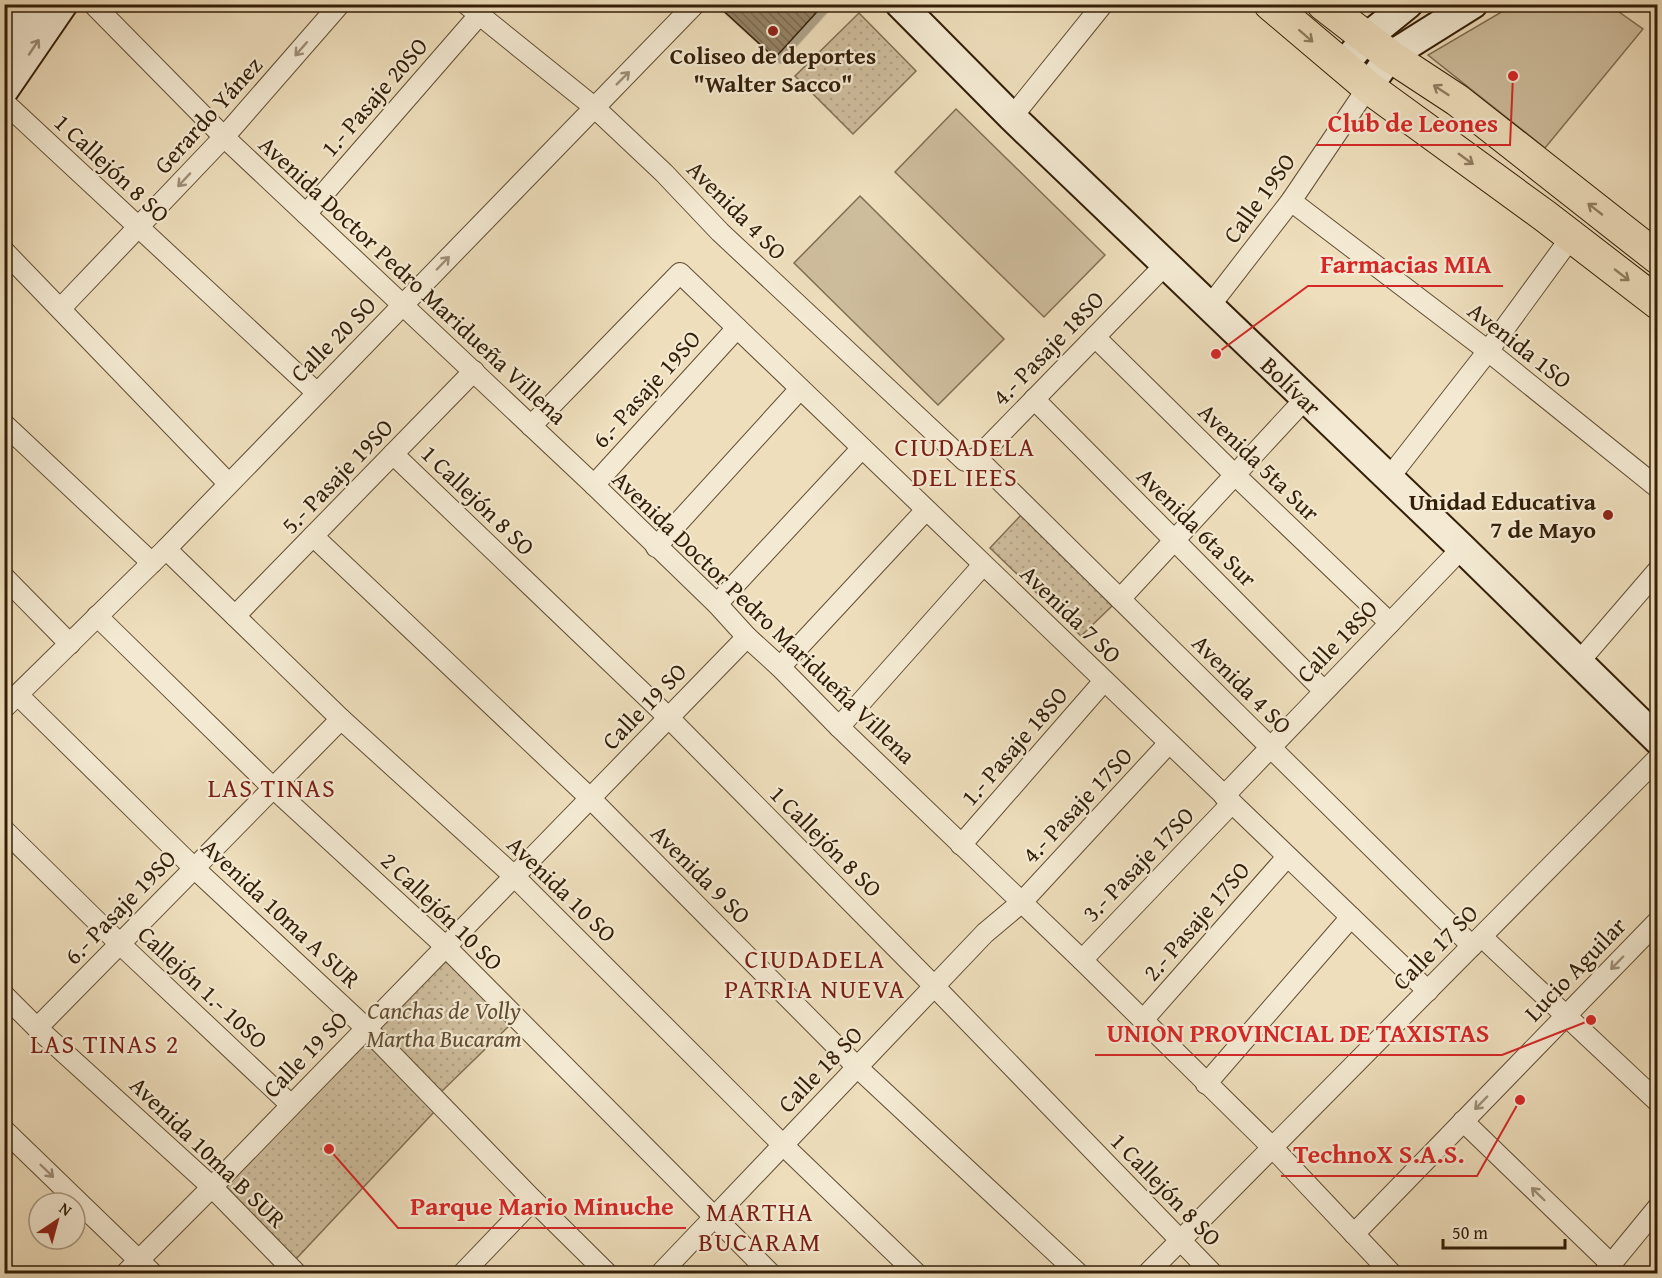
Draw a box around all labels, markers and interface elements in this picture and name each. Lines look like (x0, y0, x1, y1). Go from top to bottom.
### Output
marker: Coliseo de deportes "Walter Sacco" (766, 24, 780, 38)
one-way arrow (1298, 29, 1313, 43)
street label: 1.- Pasaje 20SO (312, 30, 436, 164)
place label: Coliseo de deportes "Walter Sacco" (670, 38, 876, 101)
one-way arrow (28, 39, 40, 56)
one-way arrow (294, 41, 308, 56)
street label: Gerardo Yánez (146, 49, 270, 181)
one-way arrow (615, 70, 630, 85)
one-way arrow (1433, 83, 1450, 95)
callout: Club de Leones (1316, 101, 1510, 145)
text: Club de Leones (1328, 103, 1498, 142)
street label: 1 Callejón 8 SO (46, 105, 178, 231)
street label: Avenida Doctor Pedro Maridueña Villena (251, 127, 575, 433)
street label: Calle 19SO (1214, 146, 1304, 250)
street label: Avenida 4 SO (679, 152, 795, 268)
one-way arrow (1458, 152, 1474, 165)
one-way arrow (177, 172, 191, 187)
one-way arrow (1587, 202, 1603, 215)
callout: Farmacias MIA (1308, 242, 1503, 286)
text: Farmacias MIA (1320, 244, 1492, 283)
one-way arrow (436, 256, 450, 271)
one-way arrow (1614, 269, 1630, 282)
street label: 4.- Pasaje 18SO (984, 282, 1112, 414)
street label: Calle 20 SO (282, 288, 384, 390)
street label: Avenida 1SO (1461, 293, 1579, 397)
street label: 6.- Pasaje 19SO (583, 322, 709, 456)
street label: Bolívar (1253, 348, 1329, 424)
street label: Avenida 5ta Sur (1190, 395, 1328, 529)
street label: 5.- Pasaje 19SO (273, 410, 401, 542)
district label: CIUDADELA DEL IEES (895, 427, 1035, 496)
street label: 1 Callejón 8 SO (413, 437, 543, 563)
street label: Avenida 6ta Sur (1129, 459, 1265, 595)
street label: Avenida Doctor Pedro Maridueña Villena (604, 462, 924, 772)
place label: Unidad Educativa 7 de Mayo (1409, 484, 1597, 547)
marker: Unidad Educativa 7 de Mayo (1601, 508, 1615, 522)
street label: Avenida 7 SO (1013, 557, 1129, 671)
street label: Calle 18SO (1288, 591, 1386, 691)
street label: Avenida 4 SO (1184, 626, 1300, 742)
street label: Calle 19 SO (594, 655, 694, 757)
street label: 1.- Pasaje 18SO (952, 679, 1076, 813)
street label: 4.- Pasaje 17SO (1014, 739, 1140, 871)
district label: LAS TINAS (208, 768, 336, 807)
street label: 1 Callejón 8 SO (762, 777, 890, 905)
street label: 3.- Pasaje 17SO (1074, 798, 1202, 930)
street label: Avenida 9 SO (643, 816, 759, 932)
street label: Avenida 10 SO (499, 828, 625, 950)
street label: Avenida 10ma A SUR (194, 830, 368, 996)
street label: 6.- Pasaje 19SO (56, 841, 184, 973)
street label: 2 Callejón 10 SO (373, 843, 511, 979)
street label: 2.- Pasaje 17SO (1134, 854, 1258, 988)
street label: Calle 17 SO (1384, 896, 1486, 998)
street label: Lucio Aguilar (1516, 909, 1634, 1029)
street label: Callejón 1.- 10SO (130, 917, 276, 1057)
district label: CIUDADELA PATRIA NUEVA (724, 939, 906, 1008)
one-way arrow (1610, 955, 1624, 970)
park label: Canchas de Volly Martha Bucaram (366, 993, 522, 1056)
street label: Calle 19 SO (255, 1003, 355, 1105)
callout: UNION PROVINCIAL DE TAXISTAS (1095, 1011, 1502, 1055)
text: UNION PROVINCIAL DE TAXISTAS (1107, 1013, 1489, 1052)
street label: Calle 18 SO (770, 1018, 870, 1120)
district label: LAS TINAS 2 (30, 1024, 180, 1063)
street label: Avenida 10ma B SUR (122, 1068, 294, 1236)
one-way arrow (1474, 1095, 1488, 1110)
street label: 1 Callejón 8 SO (1103, 1124, 1229, 1254)
callout: TechnoX S.A.S. (1281, 1132, 1477, 1176)
text: TechnoX S.A.S. (1293, 1134, 1465, 1173)
one-way arrow (39, 1163, 54, 1178)
callout: Parque Mario Minuche (398, 1184, 686, 1228)
text: Parque Mario Minuche (410, 1186, 674, 1225)
one-way arrow (1531, 1187, 1546, 1202)
north arrow (27, 1191, 87, 1251)
district label: MARTHA BUCARAM (698, 1192, 822, 1261)
text: N (54, 1196, 77, 1222)
scale bar (1443, 1212, 1564, 1250)
text: 50 m (1452, 1219, 1488, 1246)

